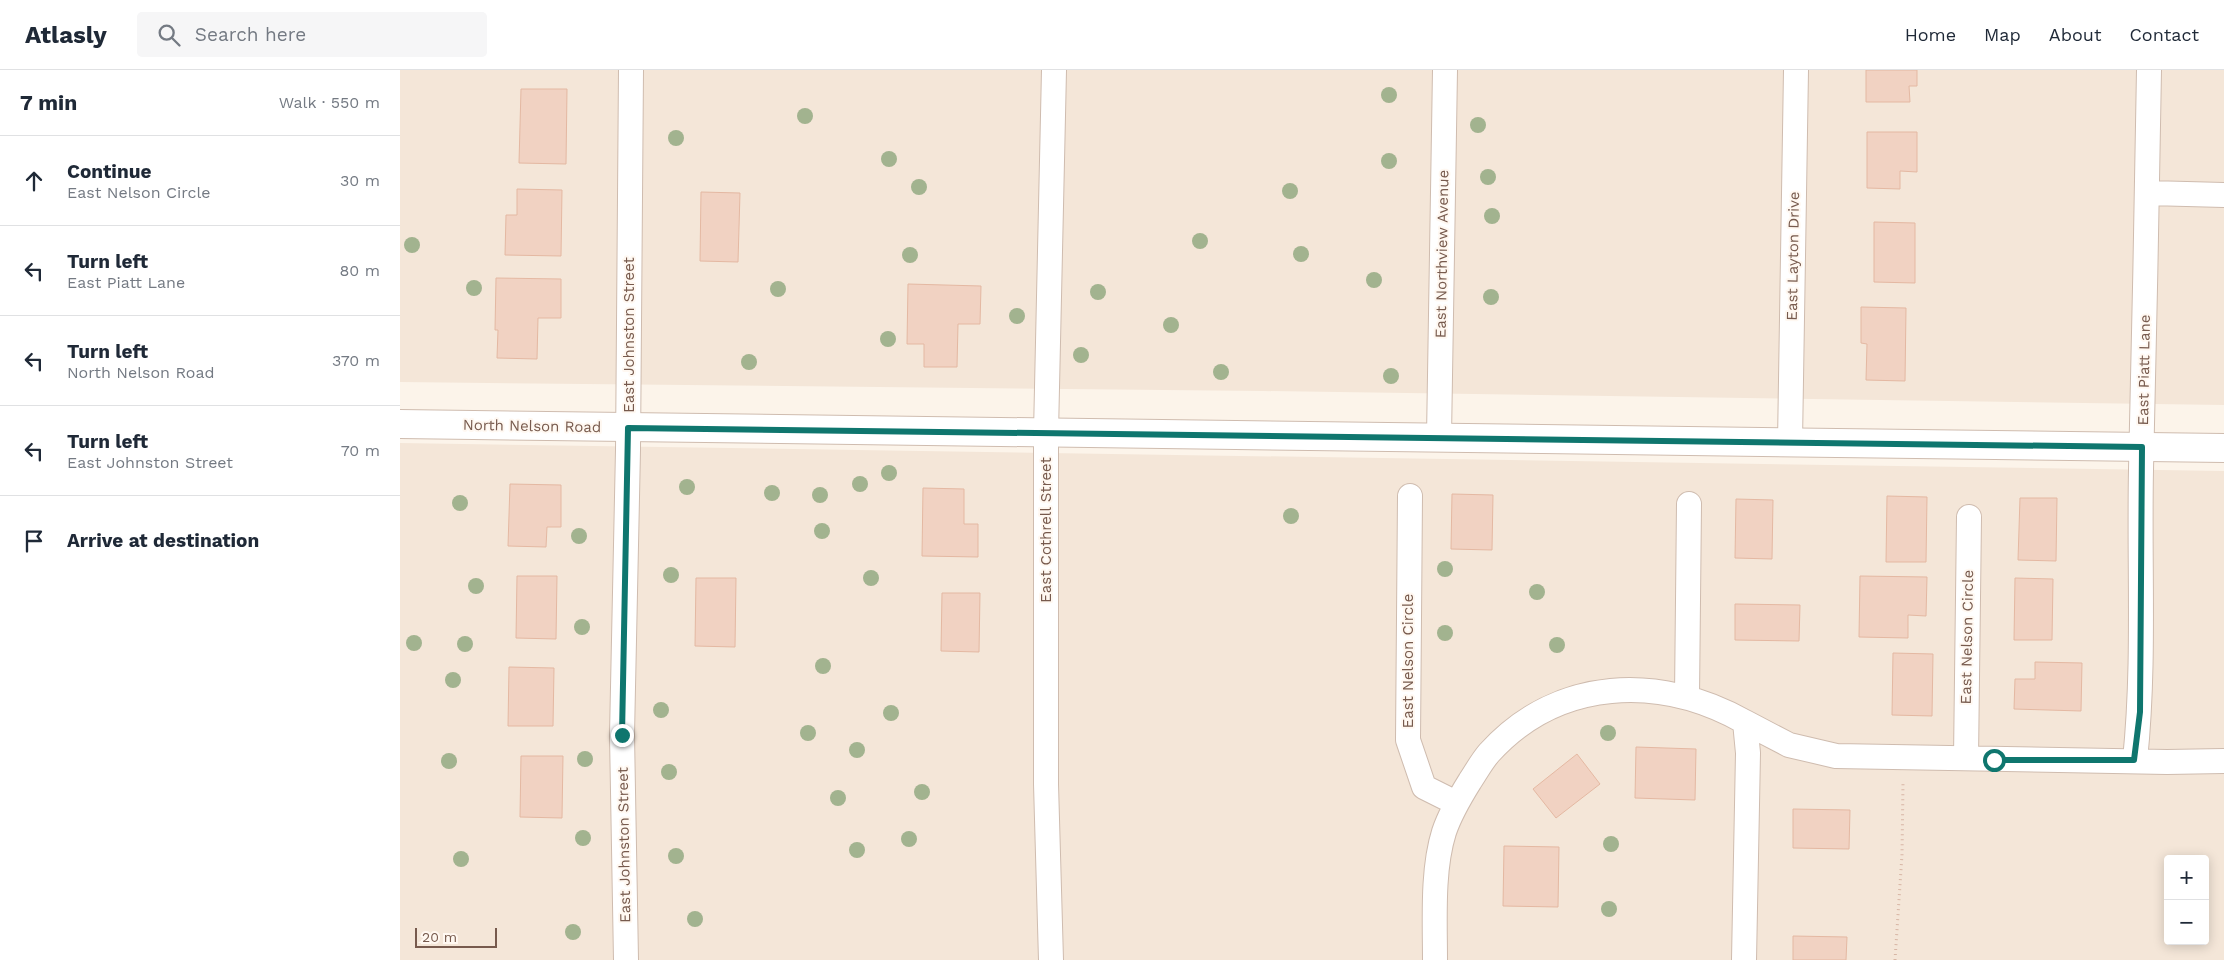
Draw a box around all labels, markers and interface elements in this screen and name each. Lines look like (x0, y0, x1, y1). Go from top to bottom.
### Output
search box (137, 12, 487, 57)
text: Atlasly (25, 21, 107, 49)
icon: search (155, 21, 183, 49)
text: Search here (195, 23, 306, 46)
text: Home (1905, 24, 1956, 45)
text: Map (1984, 24, 2021, 45)
text: About (2049, 24, 2101, 45)
text: Contact (2129, 24, 2199, 45)
text: 7 min (20, 90, 77, 115)
text: Walk · 550 m (279, 93, 380, 112)
text: Continue (67, 160, 151, 183)
icon: ahead (20, 167, 48, 195)
street label: East Northview Avenue (1432, 170, 1452, 338)
text: 30 m (340, 171, 380, 190)
text: East Nelson Circle (67, 183, 211, 202)
street label: East Layton Drive (1783, 191, 1803, 321)
text: Turn left (67, 250, 148, 273)
street label: East Johnston Street (620, 256, 638, 413)
icon: left (20, 257, 48, 285)
text: 80 m (339, 261, 380, 280)
text: East Piatt Lane (67, 273, 185, 292)
street label: East Piatt Lane (2134, 314, 2154, 426)
text: Turn left (67, 340, 148, 363)
icon: left (20, 347, 48, 375)
text: 370 m (332, 351, 380, 370)
text: North Nelson Road (67, 363, 215, 382)
street label: North Nelson Road (463, 416, 601, 436)
text: Turn left (67, 430, 148, 453)
icon: left (20, 437, 48, 465)
text: 70 m (341, 441, 380, 460)
text: East Johnston Street (67, 453, 233, 472)
street label: East Cothrell Street (1037, 457, 1055, 603)
icon: arrive (20, 527, 48, 555)
text: Arrive at destination (67, 529, 259, 552)
street label: East Nelson Circle (1957, 570, 1977, 704)
street label: East Nelson Circle (1399, 594, 1417, 728)
route end (611, 724, 634, 747)
route start (1983, 749, 2006, 772)
street label: East Johnston Street (614, 766, 634, 923)
map controls (2164, 855, 2209, 945)
button: + (2164, 855, 2209, 900)
button: − (2164, 900, 2209, 945)
scale bar (415, 925, 498, 948)
text: 20 m (422, 929, 457, 945)

